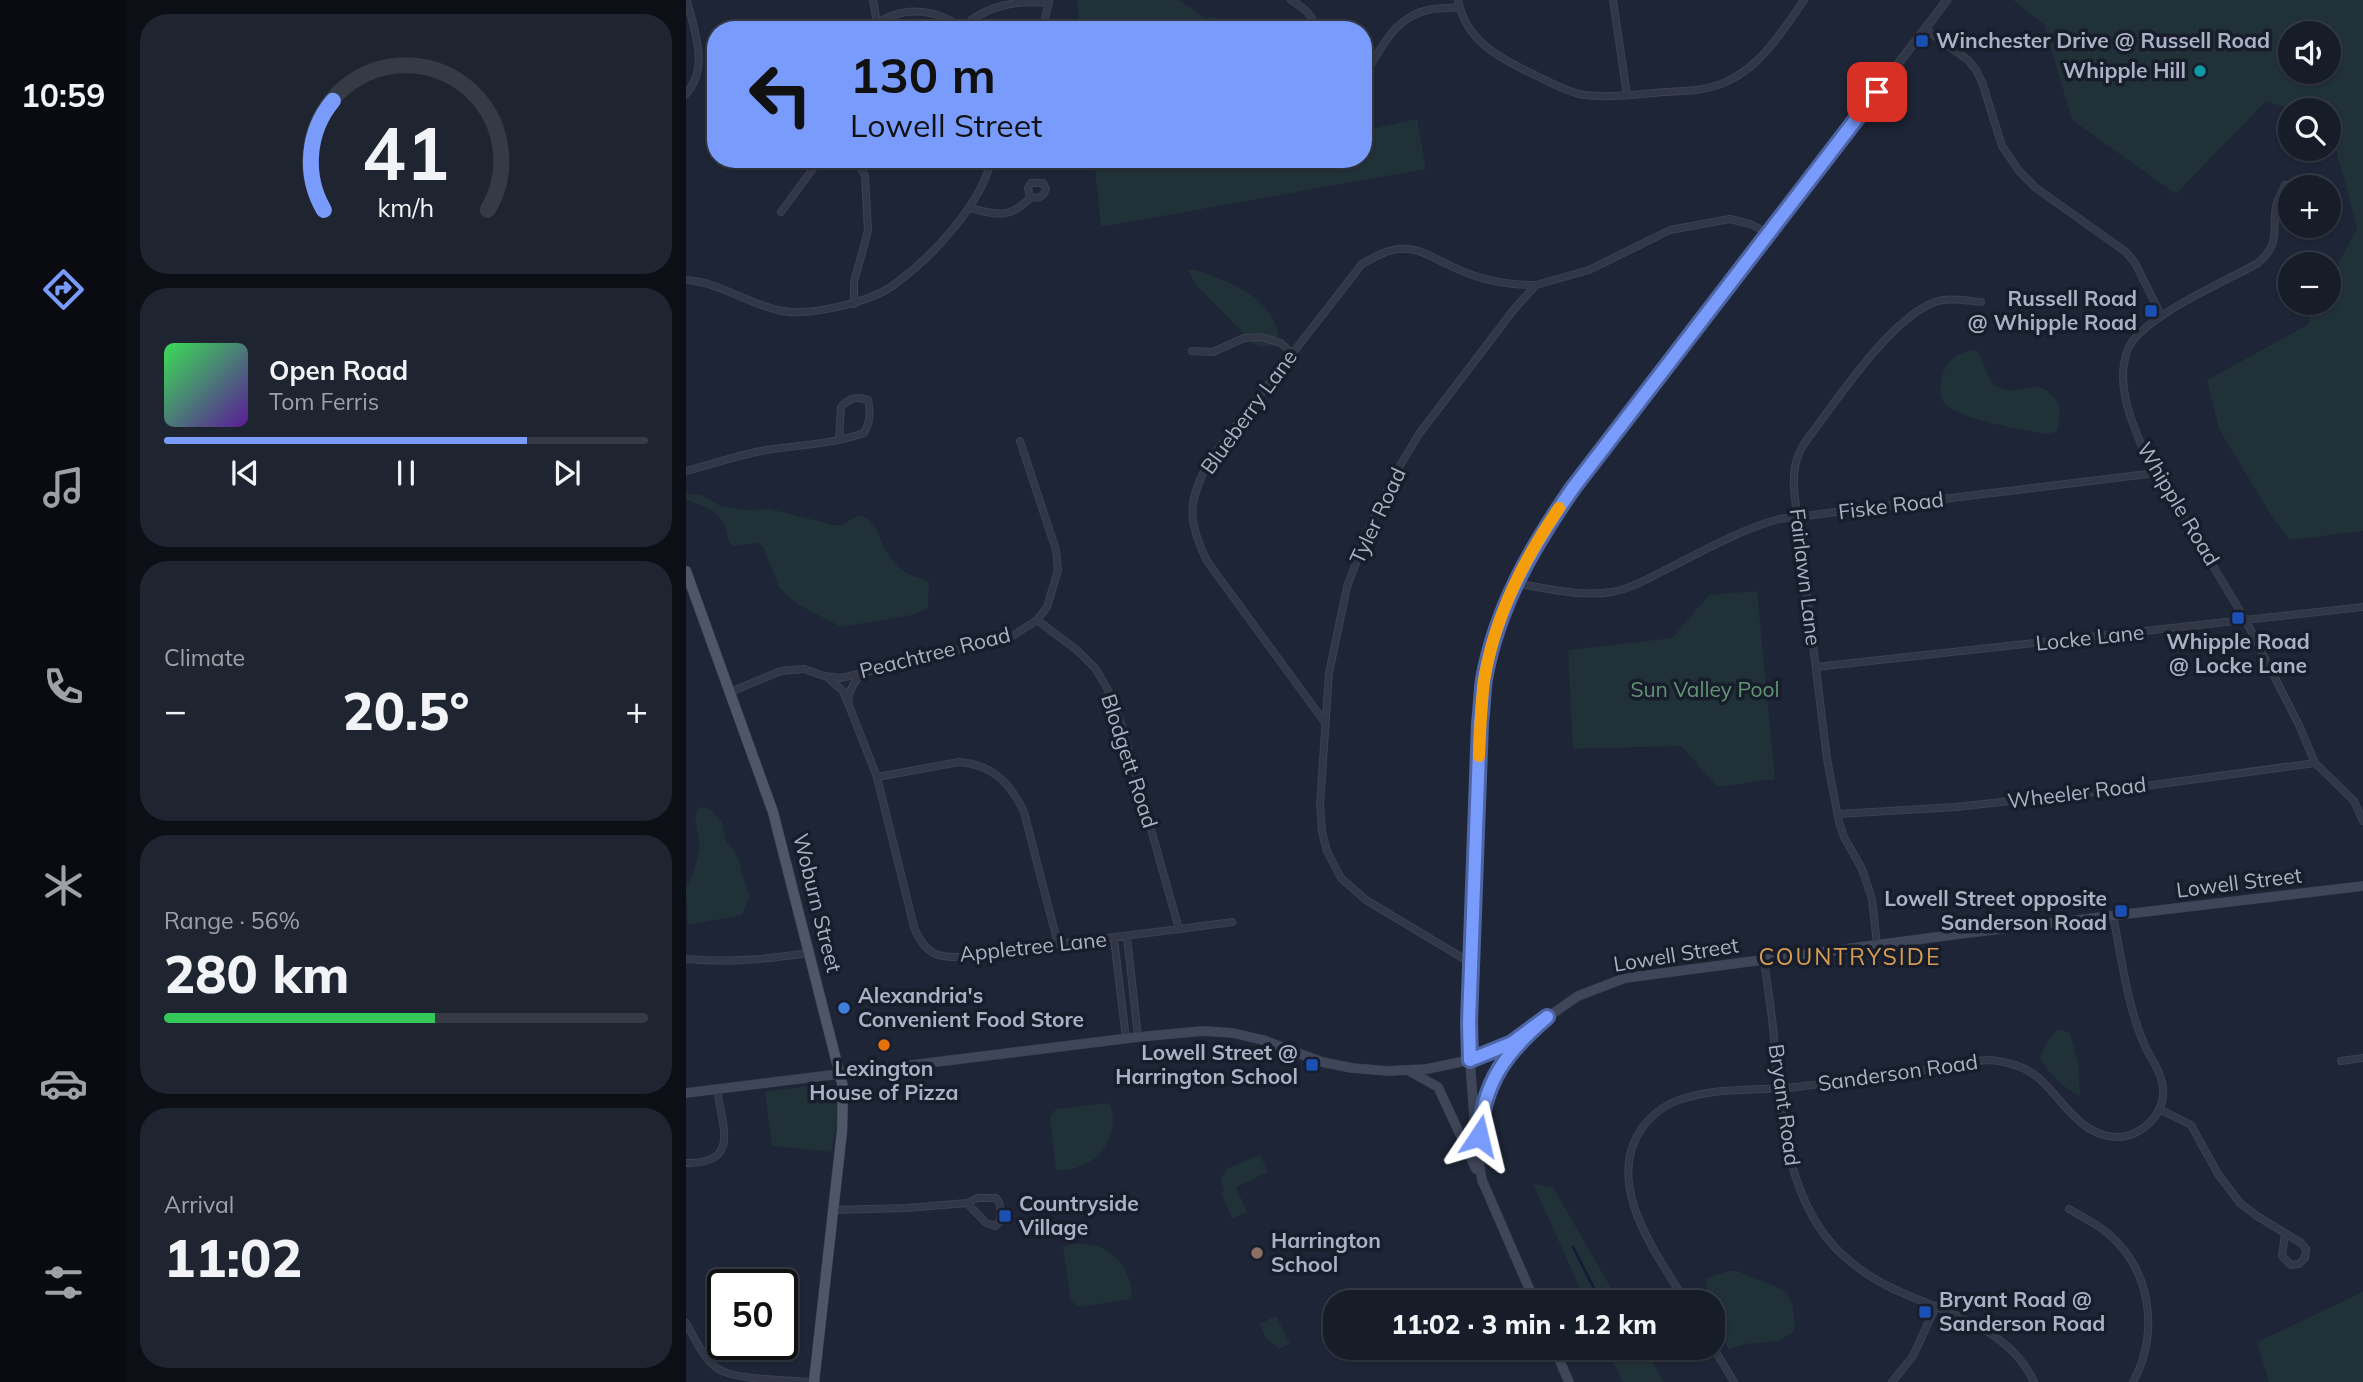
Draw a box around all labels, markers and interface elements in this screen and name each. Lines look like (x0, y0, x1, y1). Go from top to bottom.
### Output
map controls (2278, 21, 2341, 315)
button: sound (2278, 21, 2341, 84)
place label: Winchester Drive @ Russell Road (1936, 27, 2270, 53)
marker: Winchester Drive @ Russell Road (1914, 33, 1930, 49)
text: 130 m (850, 44, 996, 105)
icon: left (735, 49, 826, 140)
place label: Whipple Hill (2063, 57, 2186, 83)
pin (1847, 62, 1907, 122)
marker: Whipple Hill (2192, 63, 2208, 79)
icon: arrive (1858, 73, 1896, 111)
text: 10:59 (21, 75, 105, 115)
button: search (2278, 98, 2341, 161)
text: Lowell Street (850, 105, 1042, 145)
text: 41 (362, 107, 450, 198)
button: + (2278, 175, 2341, 238)
text: km/h (378, 192, 434, 223)
button: − (2278, 252, 2341, 315)
icon: directions (39, 265, 88, 314)
place label: Russell Road @ Whipple Road (1968, 285, 2137, 335)
marker: Russell Road @ Whipple Road (2143, 303, 2159, 319)
street label: Blueberry Lane (1194, 344, 1302, 479)
text: Open Road (269, 354, 408, 387)
text: Tom Ferris (269, 387, 379, 416)
street label: Whipple Road (2132, 437, 2226, 570)
icon: previous (226, 454, 264, 492)
icon: pause (387, 454, 425, 492)
icon: next (548, 454, 586, 492)
icon: music (39, 463, 88, 512)
street label: Tyler Road (1343, 463, 1411, 568)
street label: Fiske Road (1837, 486, 1945, 524)
street label: Fairlawn Lane (1785, 507, 1827, 647)
marker: Whipple Road @ Locke Lane (2230, 610, 2246, 626)
street label: Locke Lane (2034, 618, 2145, 656)
street label: Peachtree Road (857, 621, 1013, 683)
place label: Whipple Road @ Locke Lane (2166, 628, 2310, 678)
text: Climate (164, 643, 245, 672)
icon: phone (39, 662, 88, 711)
park label: Sun Valley Pool (1630, 676, 1780, 702)
text: 20.5° (342, 678, 470, 743)
text: − (164, 686, 187, 734)
text: + (625, 686, 648, 734)
street label: Blodgett Road (1096, 690, 1164, 831)
street label: Wheeler Road (2006, 771, 2148, 813)
street label: Woburn Street (788, 831, 848, 975)
icon: climate (39, 861, 88, 910)
street label: Lowell Street (2175, 861, 2303, 903)
place label: Lowell Street opposite Sanderson Road (1884, 885, 2107, 935)
marker: Lowell Street opposite Sanderson Road (2113, 903, 2129, 919)
text: Range · 56% (164, 906, 300, 935)
street label: Appletree Lane (958, 925, 1108, 967)
street label: Lowell Street (1611, 931, 1740, 977)
text: 280 km (164, 941, 349, 1006)
district label: COUNTRYSIDE (1758, 942, 1942, 971)
place label: Alexandria's Convenient Food Store (858, 982, 1084, 1032)
marker: Alexandria's Convenient Food Store (836, 1000, 852, 1016)
marker: Lexington House of Pizza (876, 1037, 892, 1053)
place label: Lowell Street @ Harrington School (1115, 1039, 1298, 1089)
street label: Bryant Road (1764, 1042, 1806, 1167)
street label: Sanderson Road (1816, 1048, 1979, 1096)
place label: Lexington House of Pizza (809, 1055, 959, 1105)
marker: Lowell Street @ Harrington School (1304, 1057, 1320, 1073)
icon: car (39, 1059, 88, 1108)
position arrow (1442, 1099, 1516, 1173)
text: Arrival (164, 1190, 234, 1219)
place label: Countryside Village (1018, 1190, 1139, 1240)
marker: Countryside Village (997, 1208, 1013, 1224)
text: 11:02 (164, 1225, 302, 1290)
place label: Harrington School (1271, 1227, 1381, 1277)
marker: Harrington School (1249, 1245, 1265, 1261)
icon: filters (39, 1258, 88, 1307)
speed limit sign: 50 (707, 1269, 798, 1360)
place label: Bryant Road @ Sanderson Road (1939, 1286, 2105, 1336)
marker: Bryant Road @ Sanderson Road (1917, 1304, 1933, 1320)
text: 11:02 · 3 min · 1.2 km (1391, 1308, 1657, 1341)

